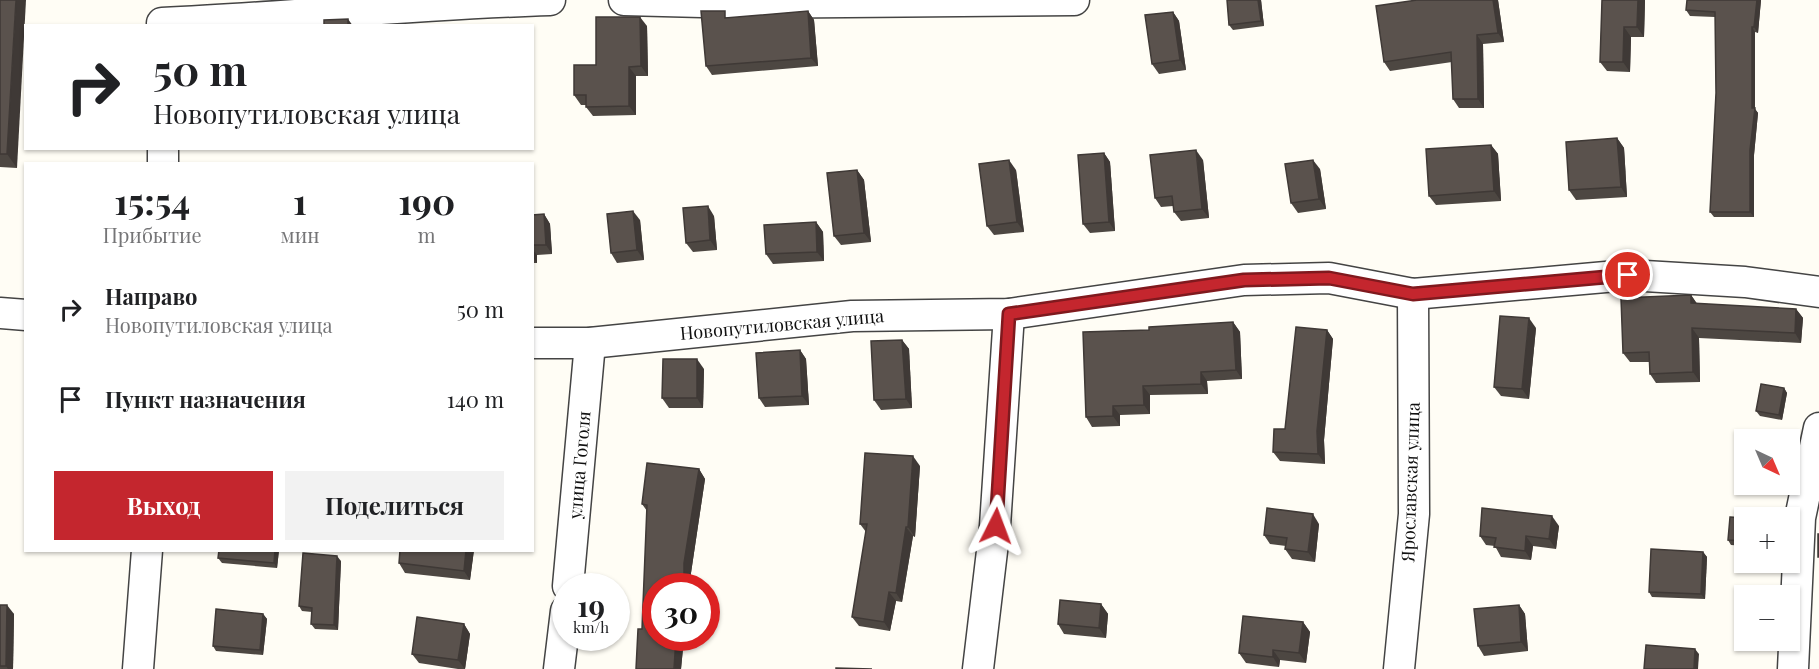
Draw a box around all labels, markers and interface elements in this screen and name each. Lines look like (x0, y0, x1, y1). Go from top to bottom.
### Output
text: 50 m (153, 41, 247, 97)
icon: right (54, 48, 132, 126)
text: Новопутиловская улица (153, 95, 460, 131)
text: 15:54 (114, 176, 190, 224)
text: 1 (293, 176, 307, 224)
text: 190 (398, 176, 455, 224)
text: Прибытие (103, 221, 202, 248)
text: мин (281, 221, 319, 248)
text: m (418, 221, 436, 248)
pin (1602, 249, 1653, 300)
icon: arrive (1611, 258, 1644, 291)
text: Направо (105, 281, 198, 311)
icon: right (54, 293, 87, 326)
text: 50 m (457, 294, 504, 324)
street label: Новопутиловская улица (679, 303, 885, 345)
text: Новопутиловская улица (105, 311, 333, 338)
icon: arrive (54, 383, 87, 416)
text: Пункт назначения (105, 384, 306, 414)
text: 140 m (447, 384, 504, 414)
street label: Ярославская улица (1395, 402, 1425, 563)
street label: улица Гоголя (562, 410, 596, 521)
north arrow (1734, 429, 1800, 495)
map controls (1734, 429, 1800, 651)
button: Выход (54, 471, 273, 540)
button: Поделиться (285, 471, 504, 540)
position arrow (964, 494, 1028, 558)
button: + (1734, 507, 1800, 573)
speed limit sign: 30 (642, 573, 720, 651)
text: 19 (577, 585, 605, 625)
button: − (1734, 585, 1800, 651)
text: km/h (573, 617, 609, 637)

